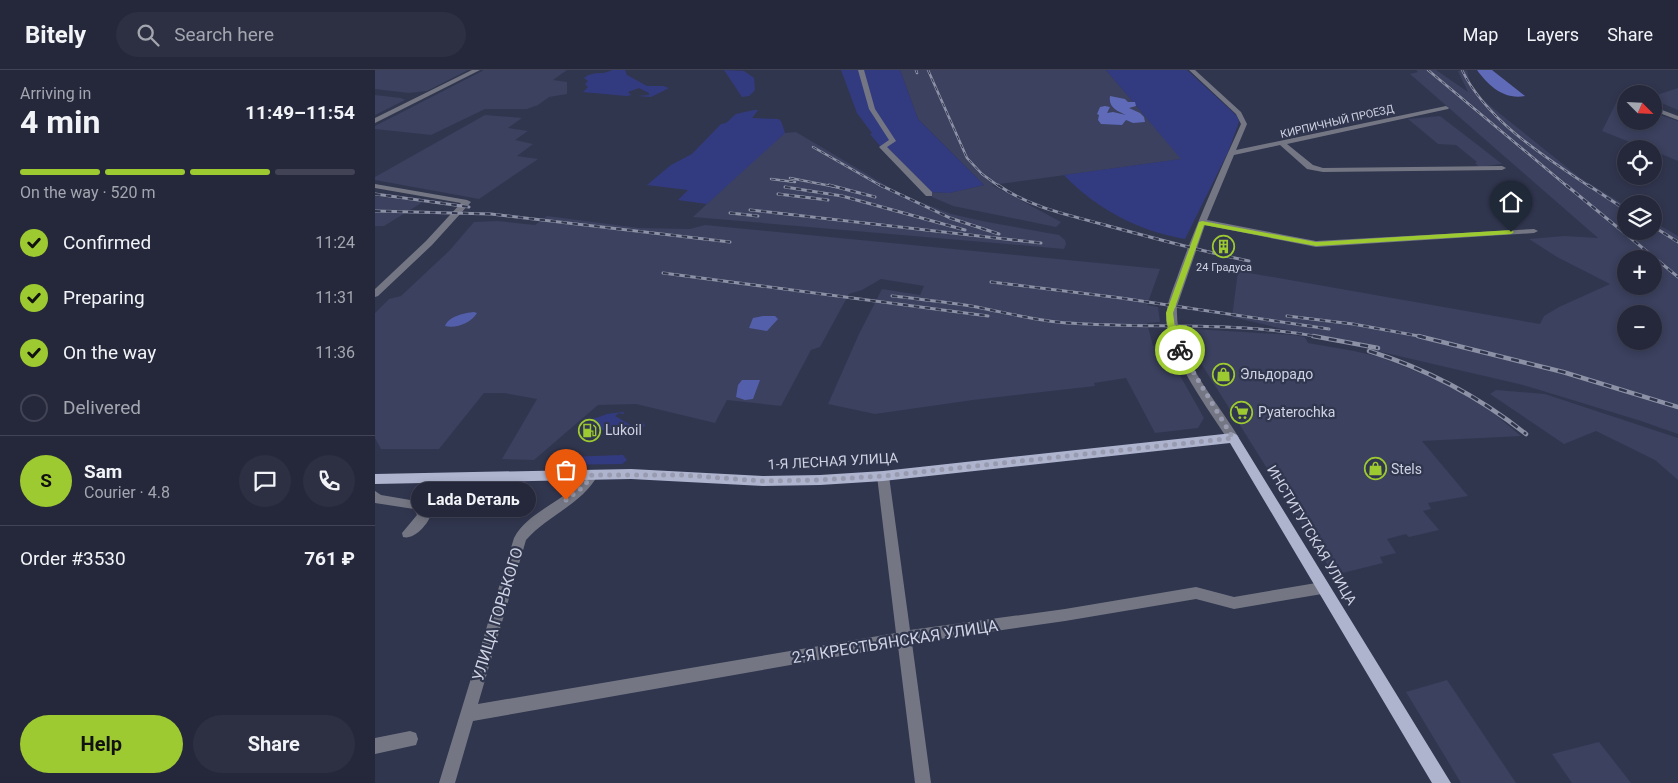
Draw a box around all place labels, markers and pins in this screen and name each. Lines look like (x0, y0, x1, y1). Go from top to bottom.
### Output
pin (1490, 181, 1532, 232)
building icon: 24 Градуса (1212, 234, 1236, 258)
place label: 24 Градуса (1196, 261, 1252, 274)
shop icon: Эльдорадо (1212, 362, 1236, 386)
place label: Эльдорадо (1240, 366, 1313, 382)
supermarket icon: Pyaterochka (1230, 400, 1254, 424)
place label: Pyaterochka (1258, 404, 1335, 420)
fuel station icon: Lukoil (577, 418, 601, 442)
place label: Lukoil (605, 422, 642, 438)
pin (545, 449, 587, 500)
shop icon: Stels (1363, 457, 1387, 481)
place label: Stels (1391, 461, 1422, 477)
callout: Lada Dеталь (411, 482, 536, 518)

